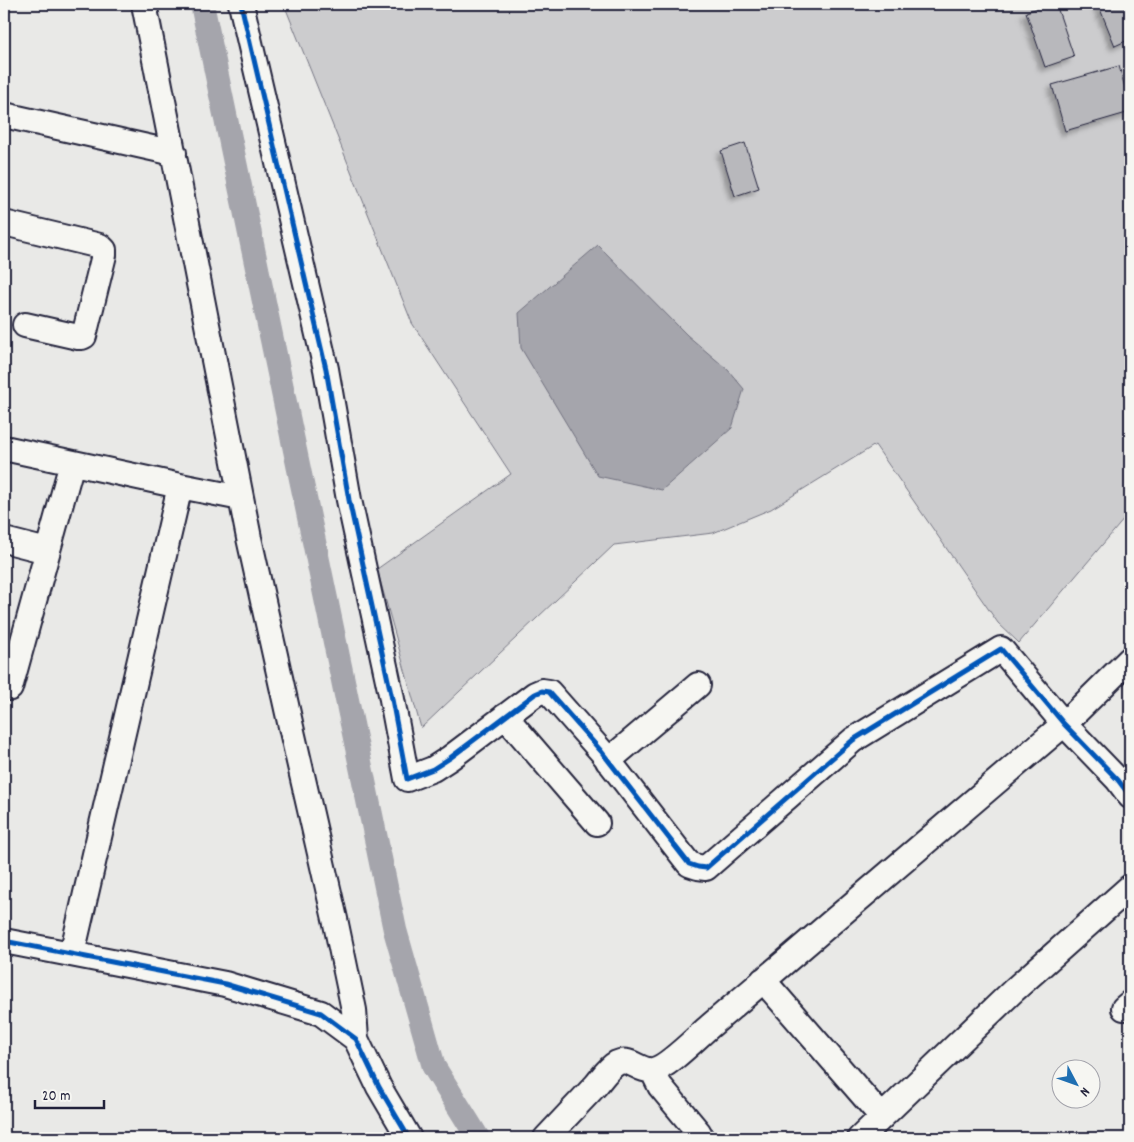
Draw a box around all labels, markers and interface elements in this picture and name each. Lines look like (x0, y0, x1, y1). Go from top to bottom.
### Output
north arrow (1052, 1060, 1102, 1110)
scale bar (35, 1077, 104, 1109)
text: N (1074, 1082, 1094, 1100)
text: 20 m (42, 1086, 70, 1108)

